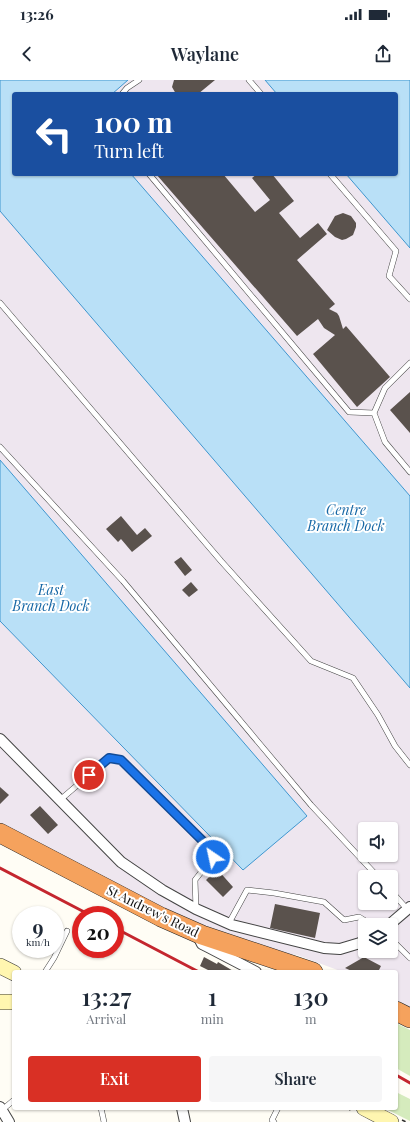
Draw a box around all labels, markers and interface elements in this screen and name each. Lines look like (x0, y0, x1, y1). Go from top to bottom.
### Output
text: 13:26 (20, 4, 54, 24)
text: Waylane (171, 42, 239, 66)
icon: back (16, 43, 38, 65)
icon: share (372, 43, 394, 65)
text: 100 m (94, 103, 173, 140)
icon: left (28, 108, 80, 160)
text: Turn left (94, 139, 164, 163)
water label: Centre Branch Dock (306, 500, 385, 535)
water label: East Branch Dock (11, 580, 90, 615)
pin (72, 758, 106, 792)
icon: arrive (78, 764, 100, 786)
map controls (358, 822, 398, 958)
button: sound (358, 822, 398, 862)
position arrow (192, 836, 234, 878)
button: search (358, 870, 398, 910)
street label: St Andrew's Road (104, 881, 203, 940)
speed limit sign: 20 (72, 906, 124, 958)
text: 9 (32, 913, 44, 940)
button: layers (358, 918, 398, 958)
text: km/h (26, 935, 50, 949)
text: 13:27 (81, 980, 131, 1012)
text: 1 (208, 980, 217, 1012)
text: 130 (293, 980, 329, 1012)
text: Arrival (86, 1010, 126, 1027)
text: min (201, 1010, 224, 1027)
text: m (305, 1010, 317, 1027)
button: Exit (28, 1056, 201, 1102)
button: Share (209, 1056, 382, 1102)

